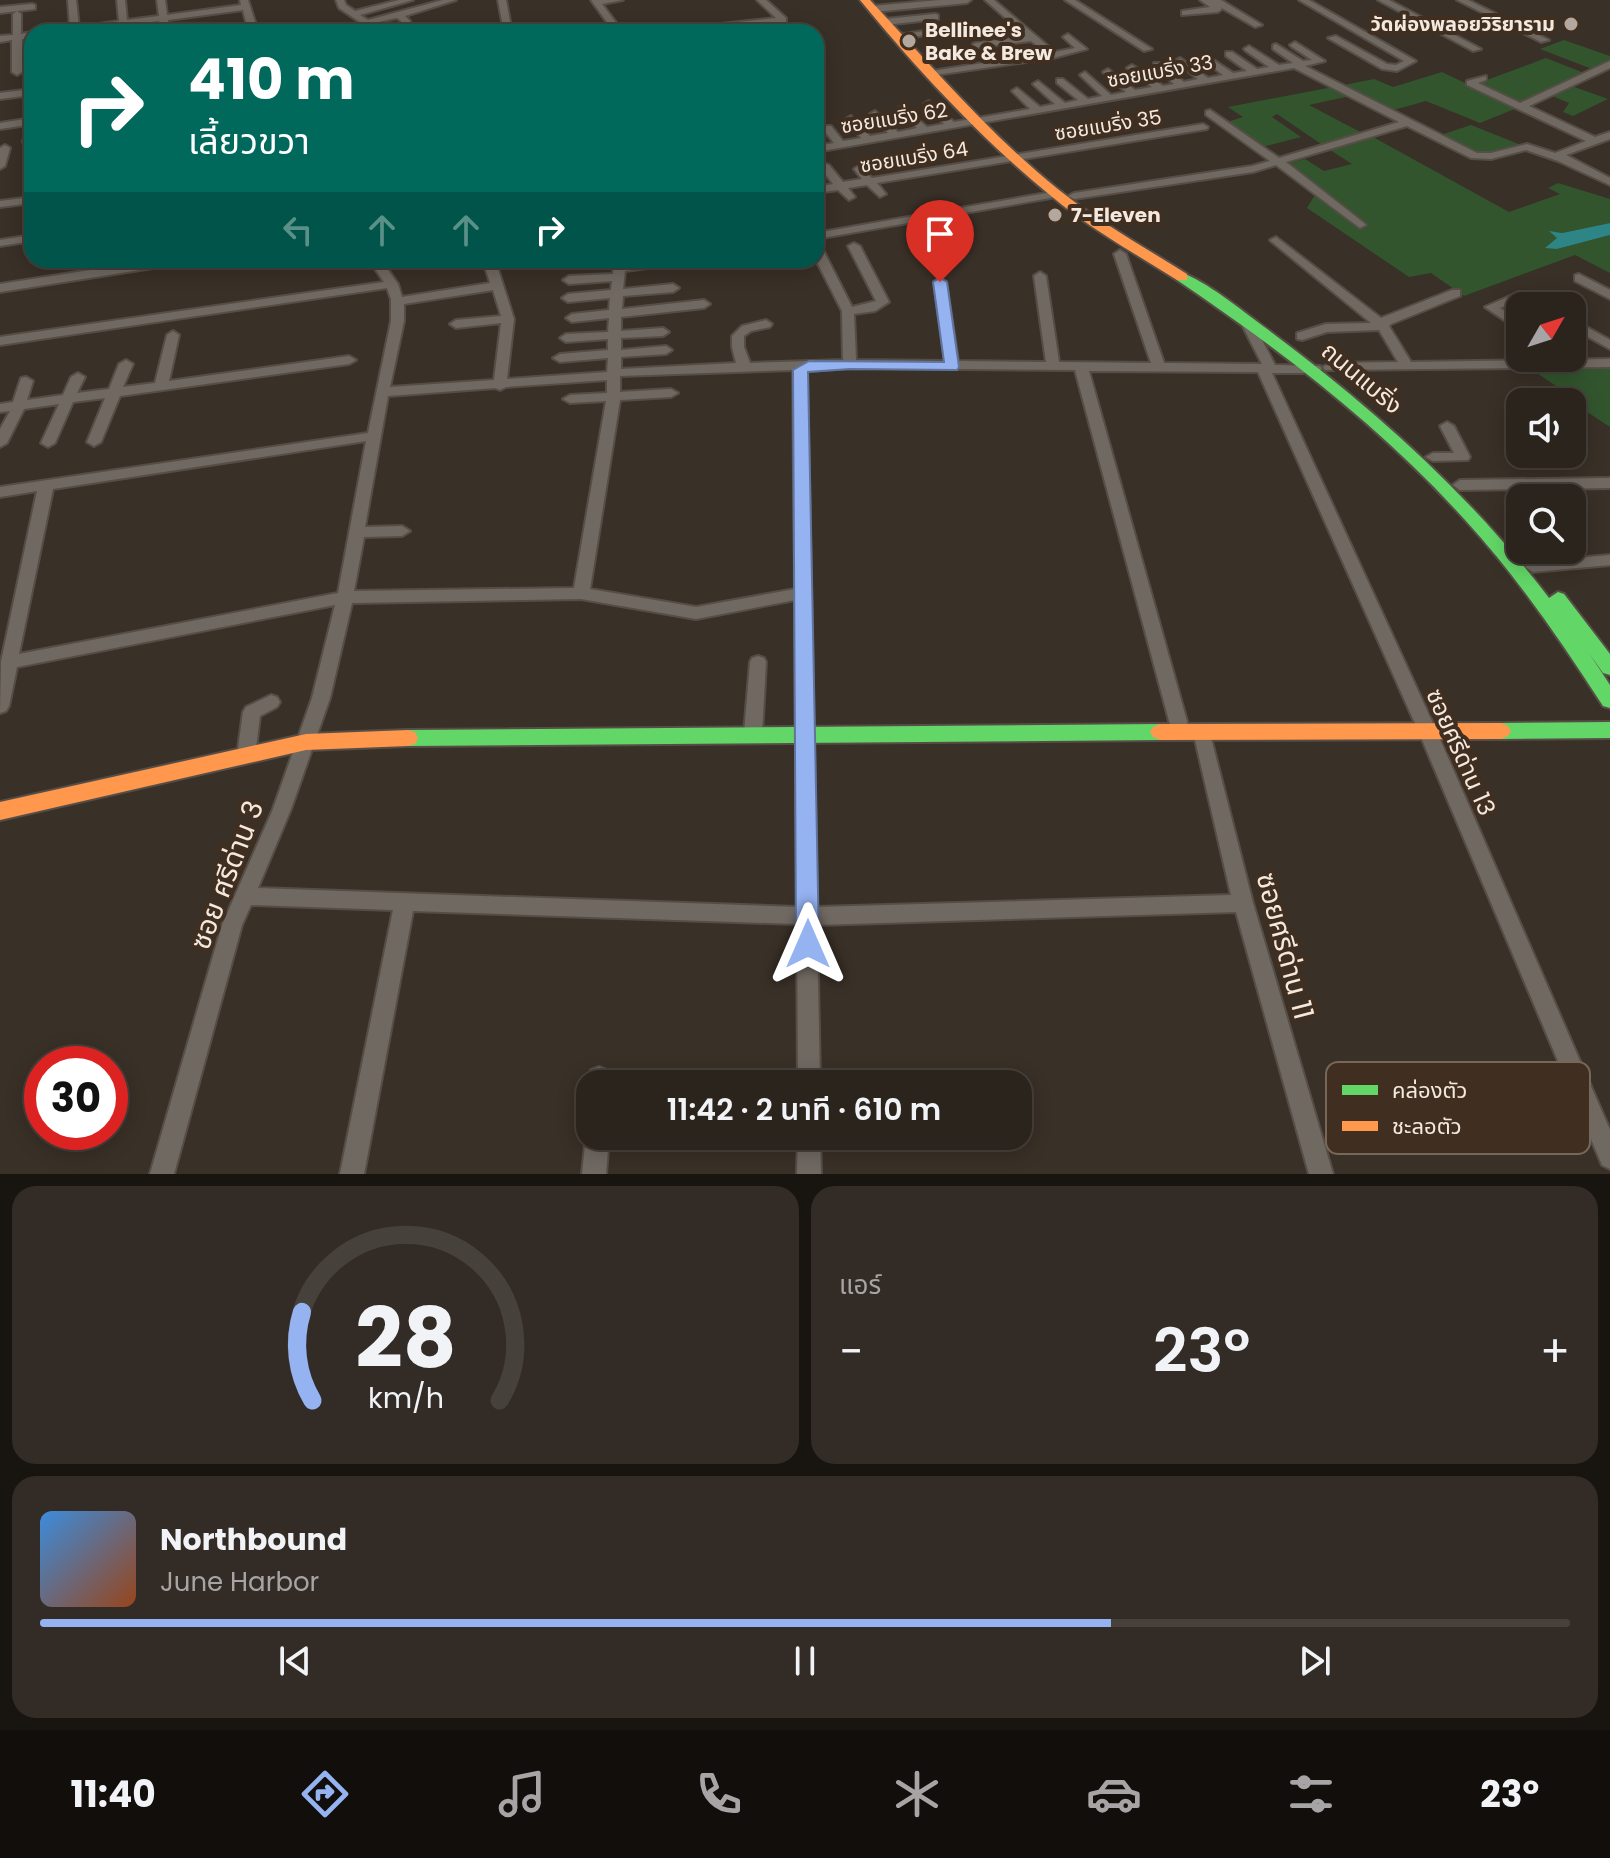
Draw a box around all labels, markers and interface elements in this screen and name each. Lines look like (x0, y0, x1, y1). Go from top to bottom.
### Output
place label: วัดผ่องพลอยวิริยาราม (1371, 10, 1555, 38)
marker: วัดผ่องพลอยวิริยาราม (1562, 15, 1580, 33)
place label: Bellinee's Bake & Brew (925, 16, 1053, 67)
marker: Bellinee's Bake & Brew (900, 32, 918, 50)
text: 410 m (188, 40, 355, 119)
street label: ซอยแบริ่ง 33 (1105, 48, 1215, 94)
icon: right (56, 56, 160, 160)
street label: ซอยแบริ่ง 62 (839, 96, 949, 140)
street label: ซอยแบริ่ง 35 (1053, 103, 1163, 147)
text: เลี้ยวขวา (188, 116, 310, 167)
street label: ซอยแบริ่ง 64 (858, 135, 970, 179)
pin (906, 200, 974, 282)
place label: 7-Eleven (1071, 201, 1161, 229)
marker: 7-Eleven (1046, 206, 1064, 224)
icon: left (276, 208, 320, 252)
icon: ahead (360, 208, 404, 252)
icon: ahead (444, 208, 488, 252)
icon: right (528, 208, 572, 252)
icon: arrive (918, 212, 962, 256)
north arrow (1506, 292, 1586, 372)
map controls (1506, 292, 1586, 564)
street label: ถนนแบริ่ง (1314, 334, 1410, 422)
button: sound (1506, 388, 1586, 468)
button: search (1506, 484, 1586, 564)
street label: ซอยศรีด่าน 13 (1418, 683, 1504, 821)
street label: ซอย ศรีด่าน 3 (181, 795, 273, 955)
street label: ซอยศรีด่าน 11 (1247, 868, 1323, 1024)
position arrow (766, 902, 850, 986)
speed limit sign: 30 (24, 1046, 128, 1150)
legend (1326, 1062, 1590, 1154)
text: คล่องตัว (1392, 1075, 1467, 1106)
text: 11:42 · 2 นาที · 610 m (667, 1088, 941, 1131)
text: ชะลอตัว (1392, 1111, 1462, 1142)
text: แอร์ (839, 1267, 881, 1303)
text: 28 (355, 1280, 456, 1396)
text: 23° (1153, 1309, 1250, 1393)
text: − (839, 1321, 863, 1382)
text: + (1540, 1321, 1570, 1382)
text: km/h (367, 1378, 444, 1418)
text: Northbound (160, 1518, 347, 1561)
text: June Harbor (160, 1564, 319, 1600)
icon: previous (273, 1639, 317, 1683)
icon: pause (783, 1639, 827, 1683)
icon: next (1293, 1639, 1337, 1683)
icon: directions (297, 1766, 353, 1822)
icon: music (494, 1766, 550, 1822)
icon: phone (691, 1766, 747, 1822)
icon: climate (889, 1766, 945, 1822)
icon: car (1086, 1766, 1142, 1822)
icon: filters (1283, 1766, 1339, 1822)
text: 11:40 (71, 1769, 156, 1820)
text: 23° (1480, 1769, 1539, 1820)

